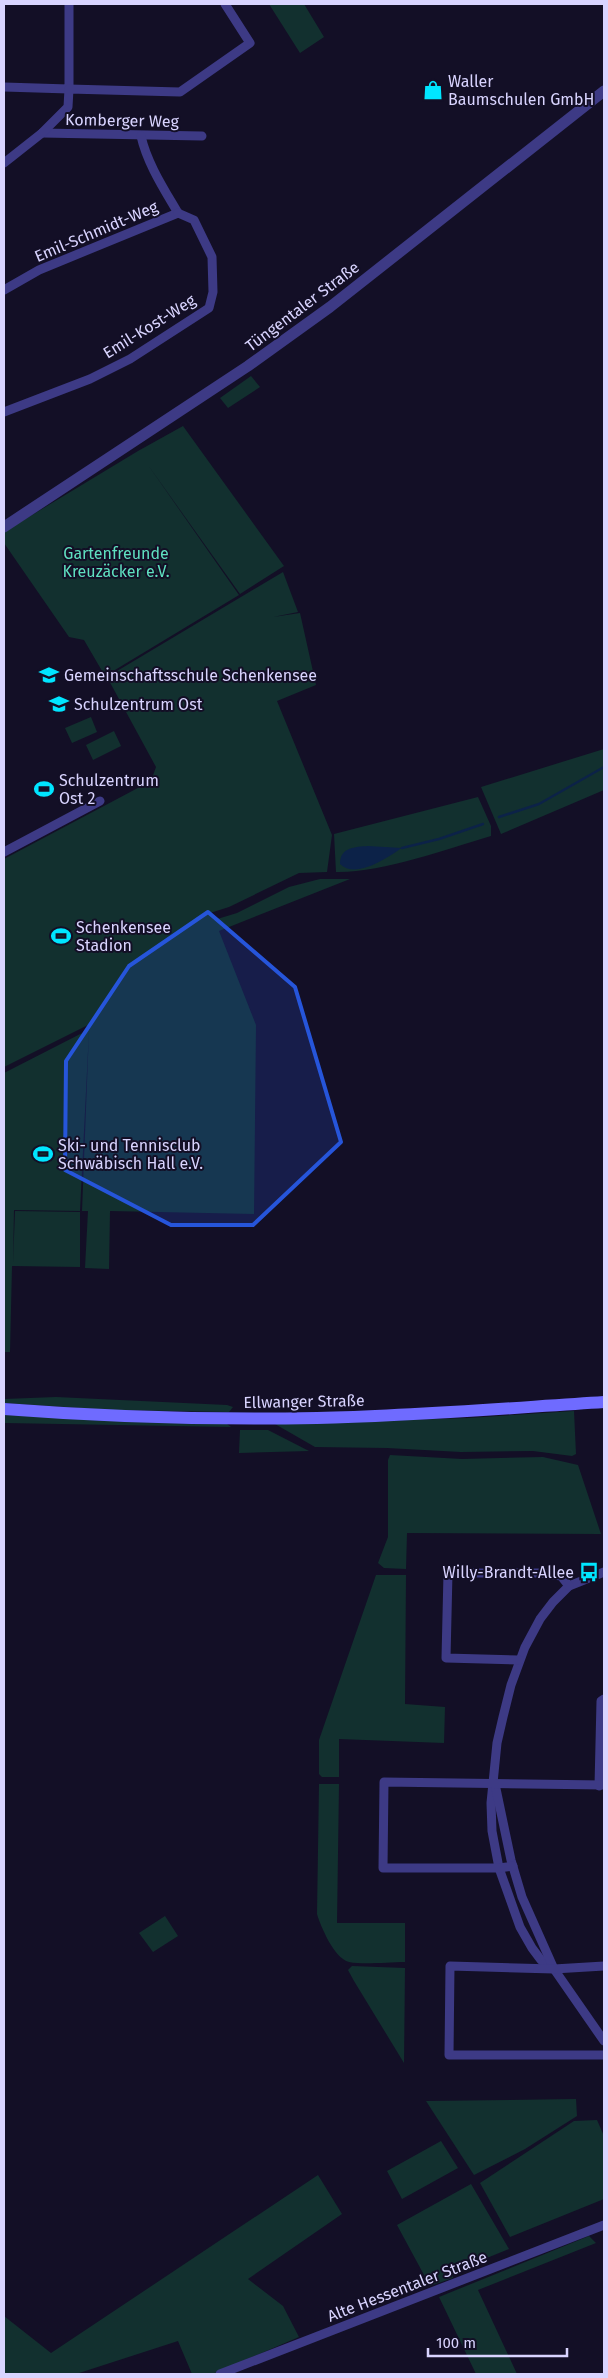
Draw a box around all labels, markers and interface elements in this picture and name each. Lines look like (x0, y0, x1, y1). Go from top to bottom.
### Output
place label: Waller Baumschulen GmbH (448, 72, 594, 109)
shop icon: Waller Baumschulen GmbH (422, 79, 444, 101)
street label: Komberger Weg (65, 110, 180, 131)
street label: Emil-Schmidt-Weg (32, 197, 161, 266)
street label: Tüngentaler Straße (242, 257, 363, 355)
street label: Emil-Kost-Weg (100, 290, 200, 362)
park label: Gartenfreunde Kreuzäcker e.V. (63, 544, 170, 581)
school or university icon: Gemeinschaftsschule Schenkensee (38, 664, 60, 686)
place label: Gemeinschaftsschule Schenkensee (64, 666, 317, 685)
school or university icon: Schulzentrum Ost (48, 693, 70, 715)
place label: Schulzentrum Ost (74, 695, 203, 714)
place label: Schulzentrum Ost 2 (59, 771, 159, 808)
sports icon: Schulzentrum Ost 2 (33, 778, 55, 800)
place label: Schenkensee Stadion (76, 918, 171, 955)
sports icon: Schenkensee Stadion (50, 925, 72, 947)
place label: Ski- und Tennisclub Schwäbisch Hall e.V. (58, 1136, 203, 1173)
sports icon: Ski- und Tennisclub Schwäbisch Hall e.V. (32, 1143, 54, 1165)
street label: Ellwanger Straße (243, 1391, 365, 1412)
bus stop icon: Willy-Brandt-Allee (578, 1561, 600, 1583)
place label: Willy-Brandt-Allee (443, 1563, 574, 1582)
street label: Alte Hessentaler Straße (325, 2247, 490, 2326)
scale bar (428, 2326, 567, 2358)
text: 100 m (436, 2334, 476, 2352)

